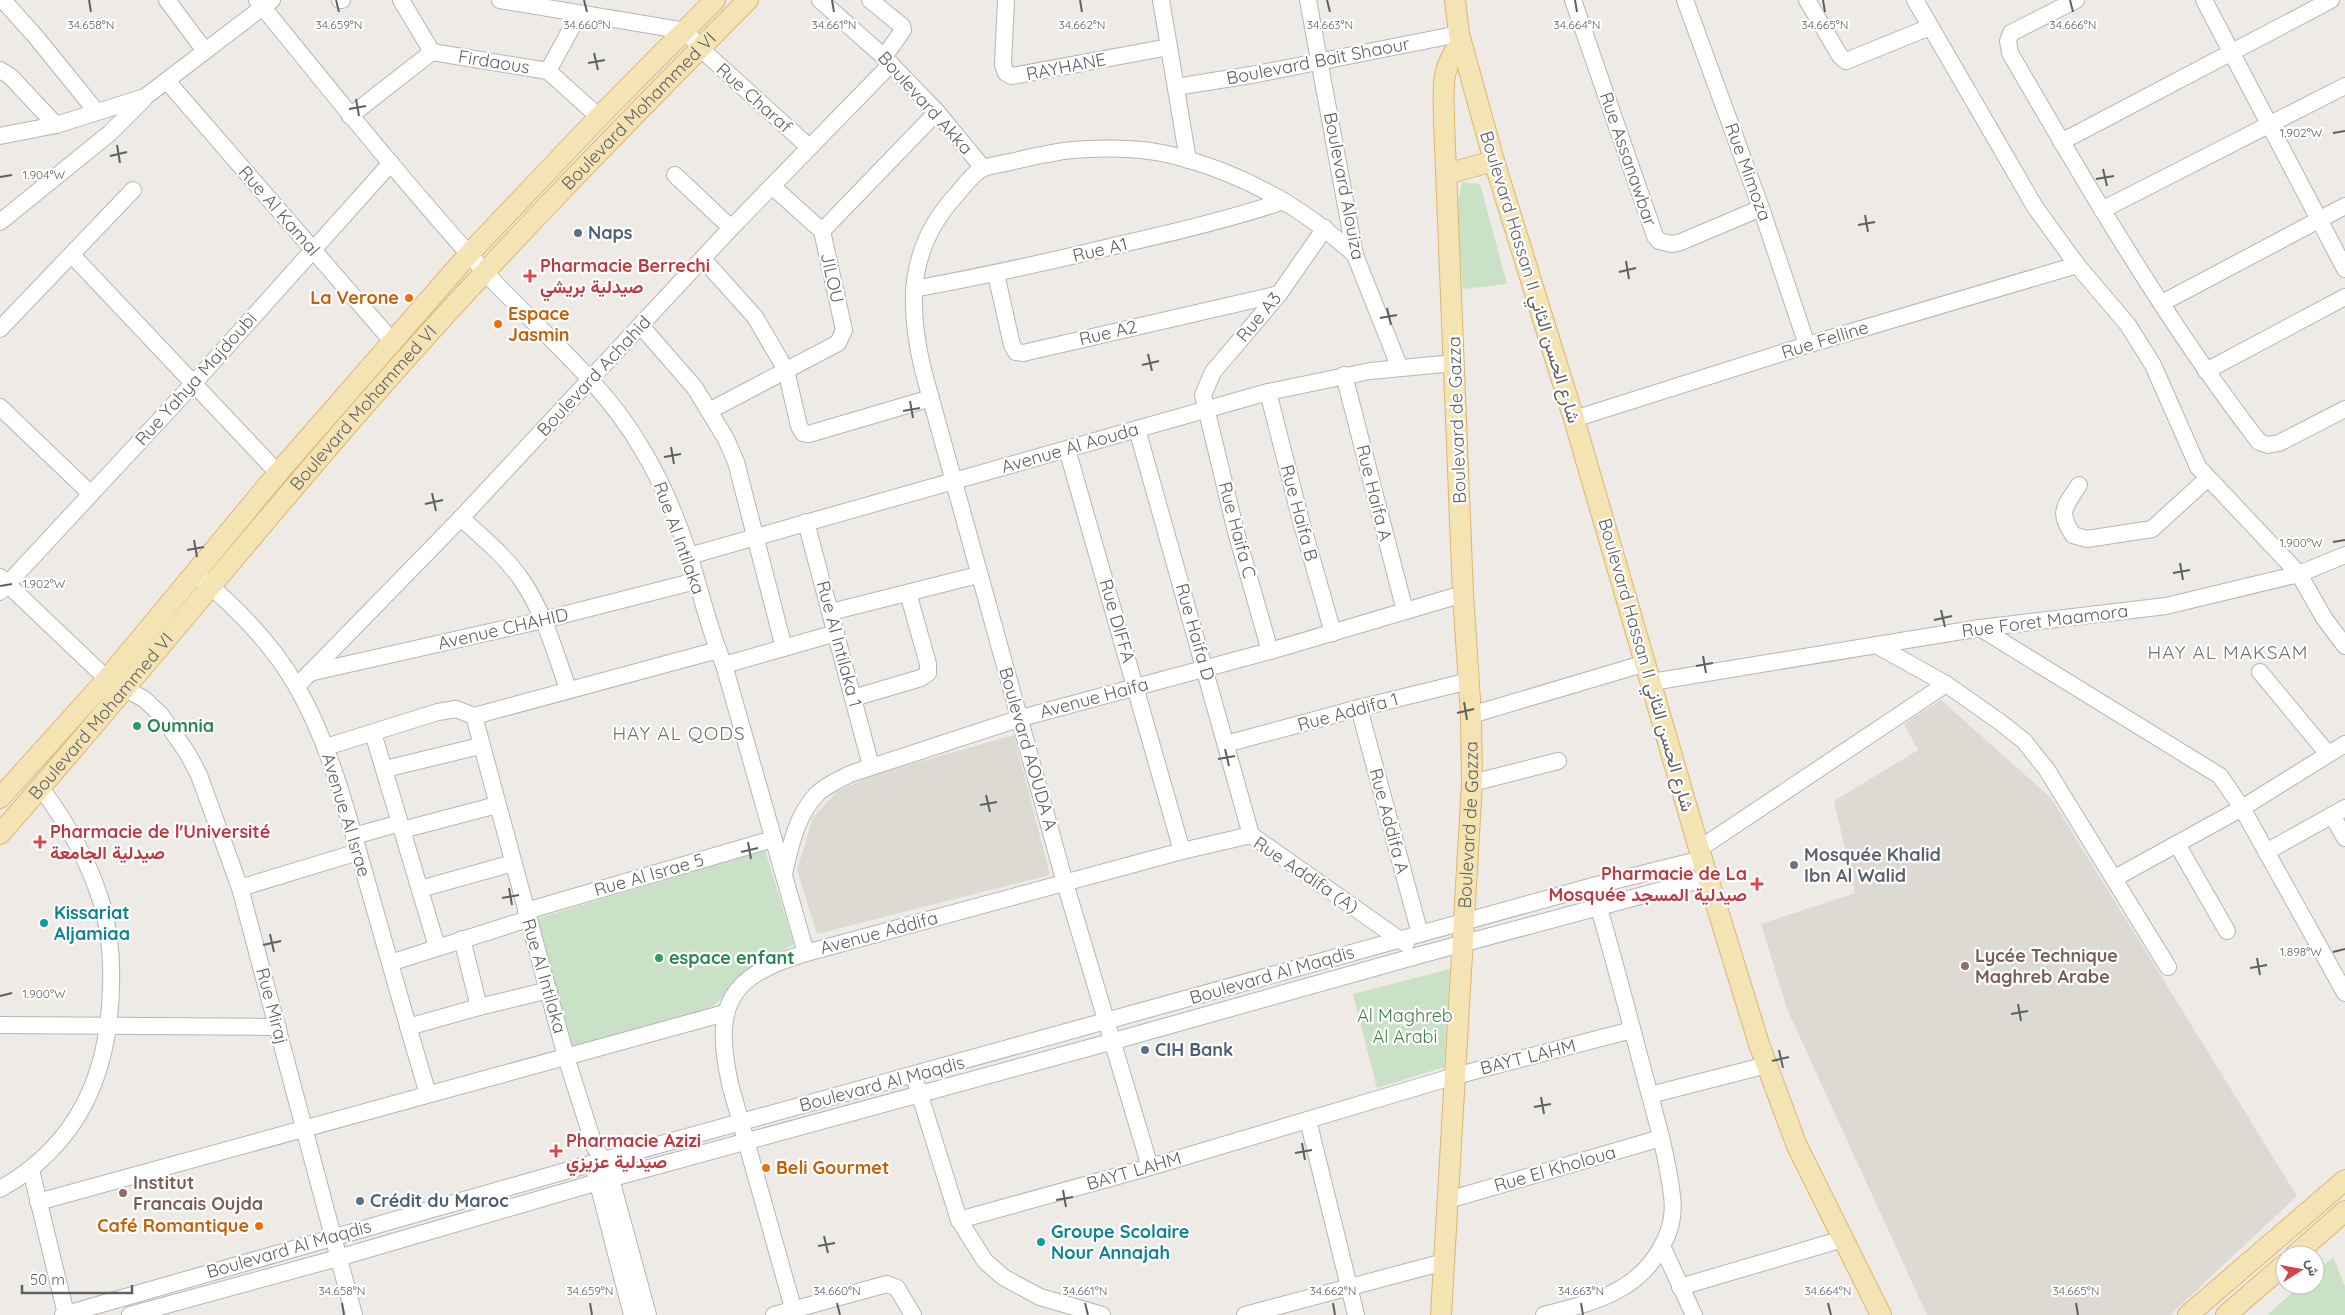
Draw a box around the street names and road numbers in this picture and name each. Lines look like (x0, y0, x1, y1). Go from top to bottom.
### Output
street label: Boulevard Mohammed VI (556, 27, 721, 195)
street label: Boulevard Bait Shaour (1224, 31, 1412, 90)
street label: Firdaous (457, 45, 531, 78)
street label: Boulevard Akka (873, 46, 978, 159)
street label: RAYHANE (1024, 47, 1108, 86)
street label: Rue Charaf (712, 58, 797, 138)
street label: Rue Assanawbar (1595, 89, 1662, 229)
street label: Boulevard Alouiza (1319, 110, 1370, 262)
street label: Rue Mimoza (1720, 120, 1777, 224)
street label: Boulevard Hassan II شارع الحسن الثاني (1471, 128, 1586, 427)
street label: Rue Al Kamal (234, 161, 325, 261)
street label: Rue A1 (1070, 232, 1130, 267)
street label: JILOU (816, 251, 849, 305)
street label: Rue A3 (1231, 287, 1286, 346)
street label: Rue Yahya Majdoubi (130, 307, 261, 450)
street label: Boulevard Achahid (532, 311, 655, 441)
street label: Rue A2 (1077, 315, 1139, 350)
street label: Rue Felline (1778, 315, 1871, 364)
street label: Boulevard Mohammed VI (285, 320, 441, 495)
street label: Boulevard de Gazza (1442, 336, 1471, 504)
street label: Avenue Al Aouda (999, 417, 1141, 478)
street label: Rue Haifa A (1351, 442, 1398, 544)
street label: Rue Haifa B (1276, 462, 1323, 564)
street label: Rue Al Intilaka (648, 478, 711, 597)
street label: Rue Haifa C (1214, 479, 1261, 581)
street label: Boulevard Hassan II شارع الحسن الثاني (1590, 515, 1699, 815)
street label: Rue DIFFA (1095, 576, 1140, 666)
street label: Rue Al Intilaka 1 (812, 578, 867, 710)
street label: Rue Haifa D (1171, 581, 1220, 683)
street label: Rue Foret Maamora (1960, 599, 2129, 642)
street label: Avenue CHAHID (435, 602, 570, 655)
street label: Boulevard Mohammed VI (23, 628, 178, 804)
street label: Boulevard AOUDA A (994, 665, 1063, 834)
street label: Avenue Haifa (1037, 672, 1151, 723)
street label: Rue Addifa 1 (1295, 687, 1401, 736)
street label: Boulevard de Gazza (1453, 741, 1483, 909)
street label: Avenue Al Israe (317, 750, 376, 879)
street label: Rue Addifa A (1364, 766, 1415, 877)
street label: Rue Addifa (A) (1249, 831, 1363, 918)
street label: Rue Al Israe 5 (591, 848, 707, 901)
street label: Avenue Addifa (817, 906, 940, 959)
street label: Rue Al Intilaka (517, 916, 572, 1036)
street label: Boulevard Al Maqdis (1187, 940, 1357, 1009)
street label: Rue Miraj (251, 965, 294, 1047)
street label: BAYT LAHM (1478, 1034, 1578, 1079)
street label: Boulevard Al Maqdis (797, 1050, 967, 1117)
street label: Rue El Kholoua (1491, 1140, 1618, 1197)
street label: BAYT LAHM (1084, 1146, 1184, 1195)
street label: Boulevard Al Maqdis (204, 1214, 374, 1283)

